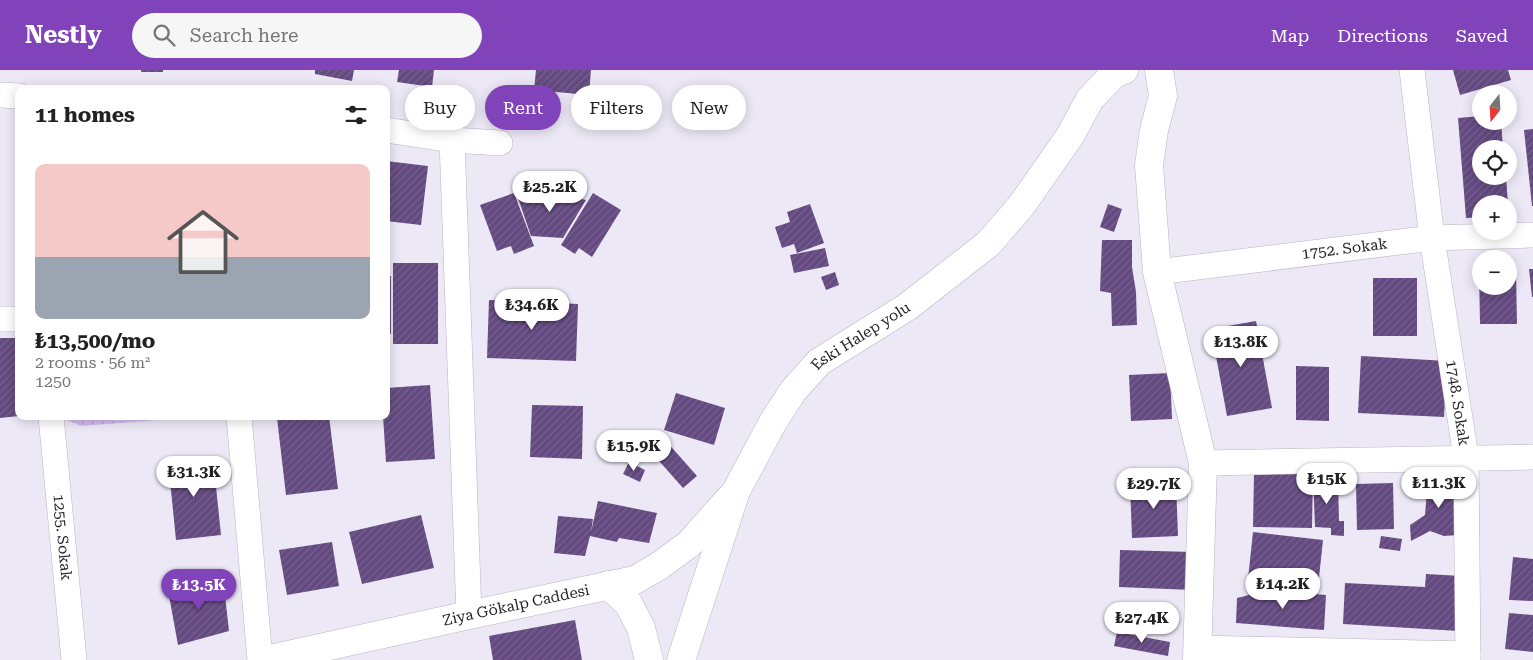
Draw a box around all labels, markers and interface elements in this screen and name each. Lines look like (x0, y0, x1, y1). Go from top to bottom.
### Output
search box (132, 13, 482, 58)
text: Nestly (25, 21, 102, 49)
icon: search (150, 21, 178, 49)
text: Search here (190, 24, 299, 47)
text: Map (1271, 25, 1309, 46)
text: Directions (1337, 25, 1428, 46)
text: Saved (1456, 25, 1508, 46)
chip: Buy (405, 85, 475, 130)
chip: Rent (485, 85, 561, 130)
chip: Filters (571, 85, 662, 130)
chip: New (672, 85, 746, 130)
north arrow (1472, 85, 1518, 130)
map controls (1472, 85, 1517, 295)
icon: filters (342, 101, 370, 129)
text: 11 homes (35, 103, 135, 127)
button: locate (1472, 140, 1517, 185)
pin: ₺25.2K (509, 170, 591, 213)
text: ₺25.2K (523, 177, 577, 196)
button: + (1472, 195, 1517, 240)
icon: home (158, 197, 248, 287)
street label: 1752. Sokak (1300, 234, 1389, 263)
button: − (1472, 250, 1517, 295)
pin: ₺34.6K (491, 288, 573, 331)
text: ₺34.6K (505, 295, 559, 314)
street label: Eski Halep yolu (807, 298, 914, 374)
pin: ₺13.8K (1200, 326, 1282, 368)
text: ₺13,500/mo (35, 329, 155, 353)
text: ₺13.8K (1214, 332, 1268, 351)
text: 2 rooms · 56 m² (35, 353, 150, 372)
street label: 1748. Sokak (1442, 359, 1473, 448)
text: 1250 (35, 372, 71, 391)
pin: ₺15.9K (593, 430, 675, 472)
text: ₺15.9K (607, 436, 661, 455)
pin: ₺31.3K (153, 456, 235, 498)
text: ₺31.3K (167, 462, 221, 481)
pin: ₺15K (1297, 462, 1357, 505)
pin: ₺11.3K (1398, 466, 1480, 509)
pin: ₺29.7K (1113, 468, 1195, 510)
text: ₺15K (1307, 469, 1347, 488)
text: ₺11.3K (1412, 473, 1466, 492)
text: ₺29.7K (1127, 474, 1181, 493)
street label: 1255. Sokak (49, 493, 76, 582)
pin: ₺13.5K (158, 568, 240, 611)
pin: ₺14.2K (1242, 568, 1324, 610)
text: ₺14.2K (1256, 574, 1310, 593)
text: ₺13.5K (172, 575, 226, 594)
street label: Ziya Gökalp Caddesi (441, 581, 591, 630)
pin: ₺27.4K (1101, 602, 1183, 644)
text: ₺27.4K (1115, 608, 1169, 627)

